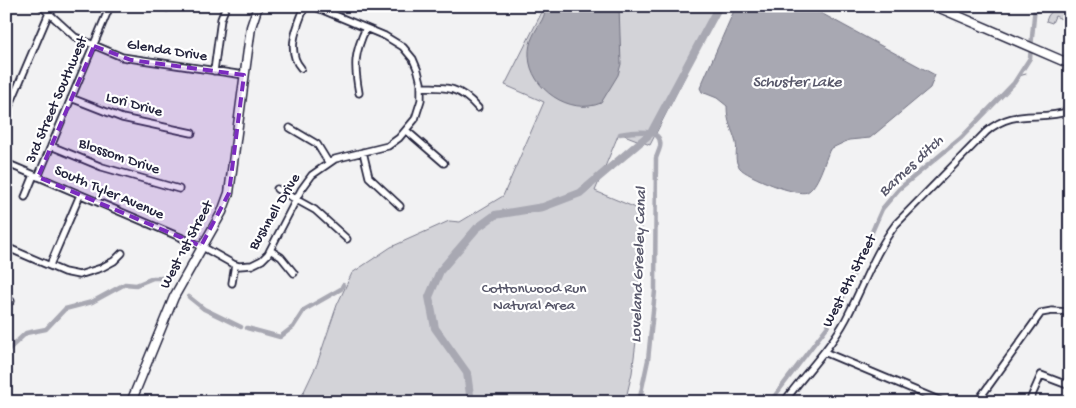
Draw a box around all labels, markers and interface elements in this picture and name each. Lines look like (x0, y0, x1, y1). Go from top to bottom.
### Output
street label: 3rd Street Southwest (22, 32, 93, 167)
street label: Glenda Drive (126, 36, 209, 66)
water label: Schuster Lake (752, 74, 842, 93)
street label: Lori Drive (104, 88, 165, 122)
water label: Barnes ditch (876, 132, 949, 202)
street label: Blossom Drive (75, 134, 162, 179)
street label: South Tyler Avenue (51, 162, 167, 224)
street label: Bushnell Drive (245, 170, 305, 254)
water label: Loveland Greeley Canal (628, 185, 652, 343)
street label: West 1st Street (156, 196, 219, 292)
street label: West 8th Street (819, 230, 882, 330)
park label: Cottonwood Run Natural Area (482, 280, 586, 315)

